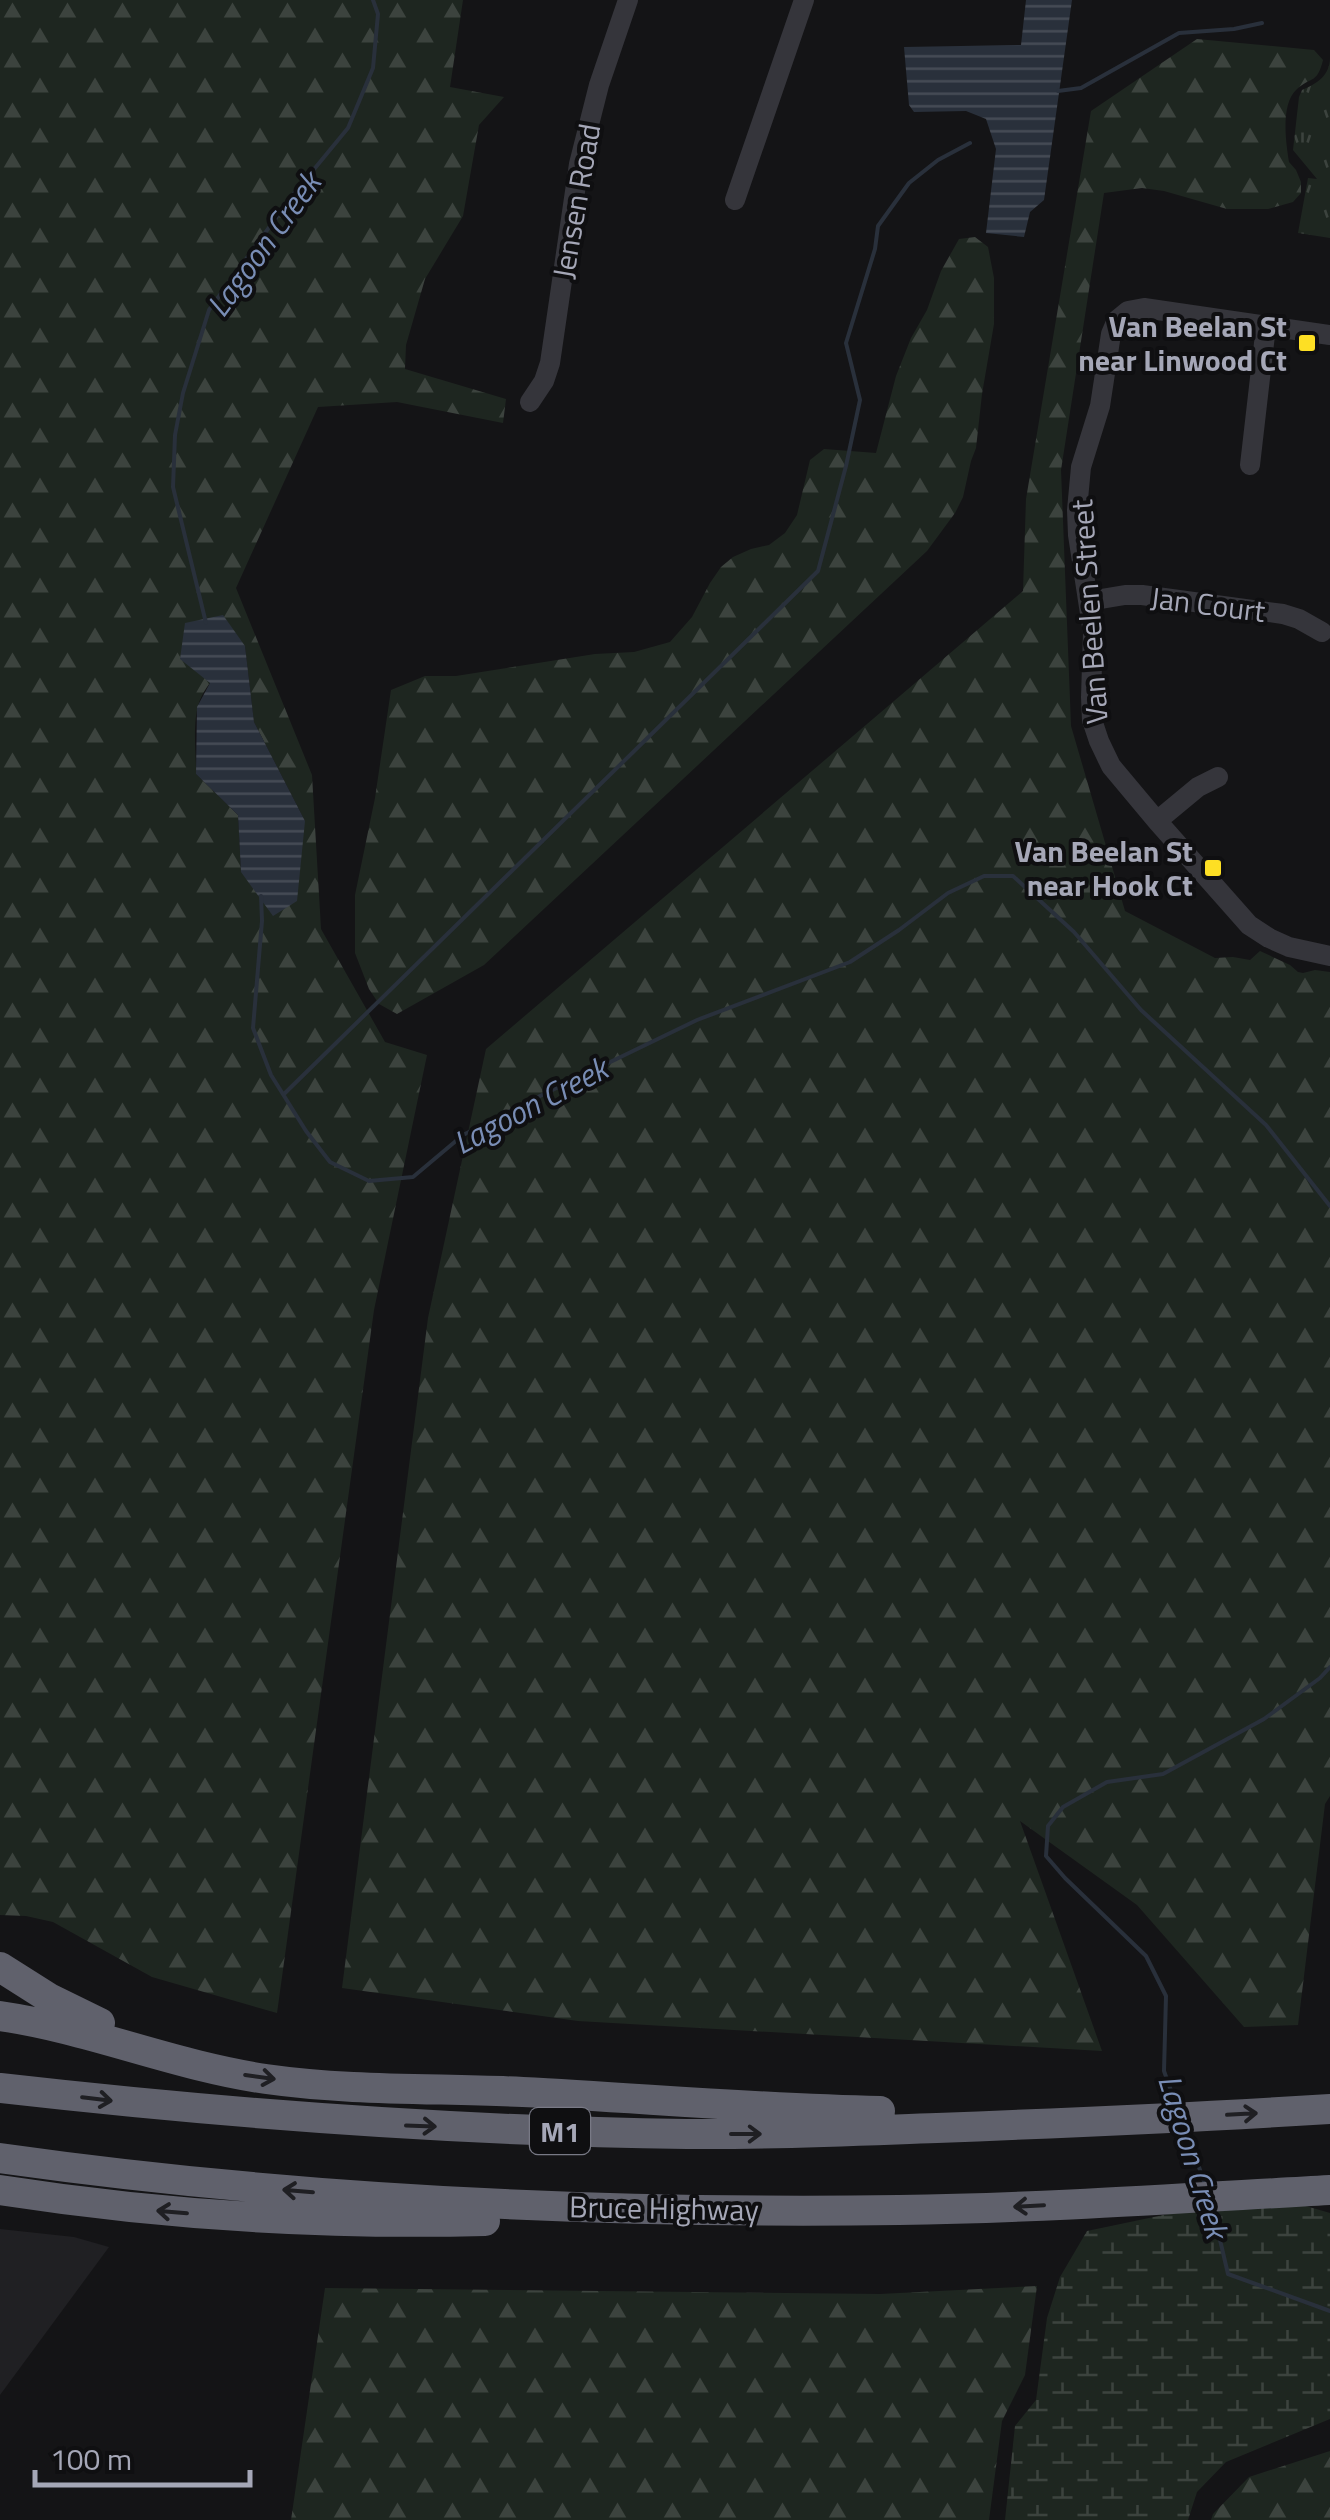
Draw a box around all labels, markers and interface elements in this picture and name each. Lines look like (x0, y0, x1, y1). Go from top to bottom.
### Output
street label: Jensen Road (540, 120, 612, 282)
water label: Lagoon Creek (194, 159, 334, 326)
place label: Van Beelan St near Linwood Ct (1078, 303, 1287, 383)
marker: Van Beelan St near Linwood Ct (1296, 332, 1318, 354)
street label: Van Beelen Street (1058, 498, 1120, 726)
street label: Jan Court (1148, 574, 1268, 634)
place label: Van Beelan St near Hook Ct (1015, 828, 1193, 908)
marker: Van Beelan St near Hook Ct (1202, 857, 1224, 879)
water label: Lagoon Creek (444, 1042, 619, 1166)
water label: Lagoon Creek (1146, 2068, 1243, 2247)
one-way arrow (243, 2069, 276, 2087)
one-way arrow (80, 2090, 112, 2109)
one-way arrow (1225, 2104, 1257, 2123)
road number: M1 (530, 2108, 590, 2154)
one-way arrow (404, 2116, 436, 2135)
one-way arrow (728, 2124, 761, 2144)
one-way arrow (282, 2182, 314, 2201)
street label: Bruce Highway (569, 2183, 759, 2233)
one-way arrow (1014, 2197, 1046, 2216)
one-way arrow (156, 2203, 188, 2222)
scale bar (35, 2425, 250, 2487)
text: 100 m (50, 2436, 132, 2482)

